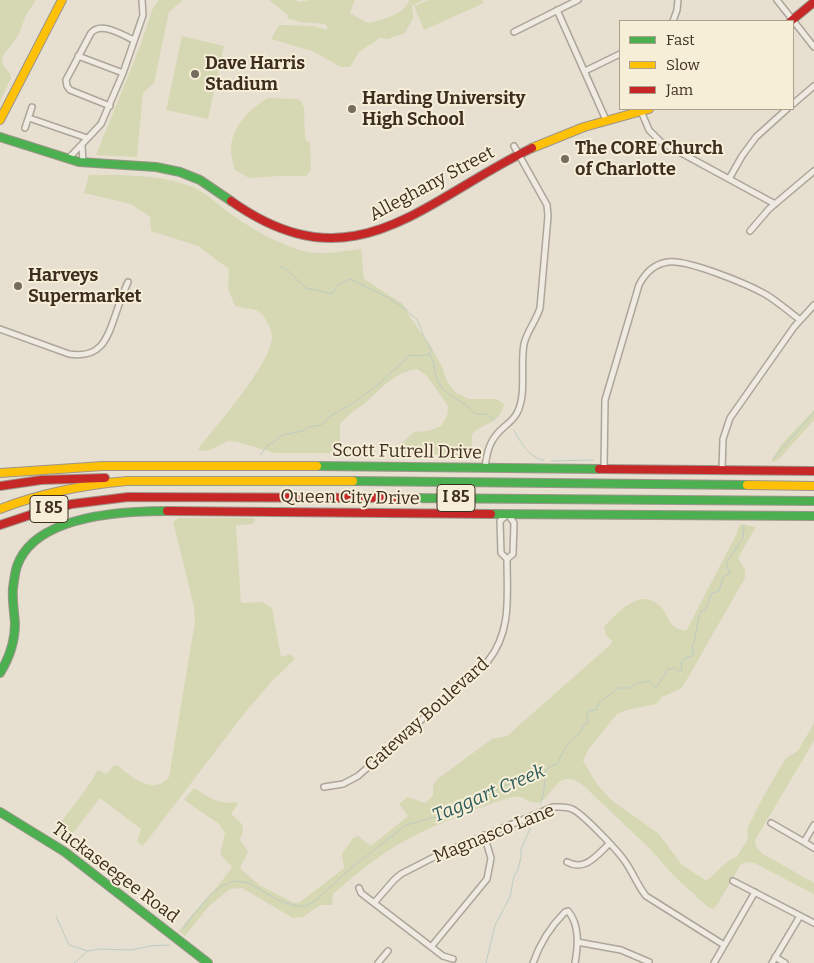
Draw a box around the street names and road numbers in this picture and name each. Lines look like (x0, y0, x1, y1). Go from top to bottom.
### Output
street label: Alleghany Street (366, 142, 498, 226)
street label: Scott Futrell Drive (332, 440, 482, 464)
road number: I 85 (437, 484, 475, 512)
street label: Queen City Drive (280, 486, 420, 510)
road number: I 85 (30, 496, 68, 522)
street label: Gateway Boulevard (360, 653, 494, 777)
street label: Magnasco Lane (430, 800, 558, 868)
street label: Tuckaseegee Road (47, 818, 183, 928)

